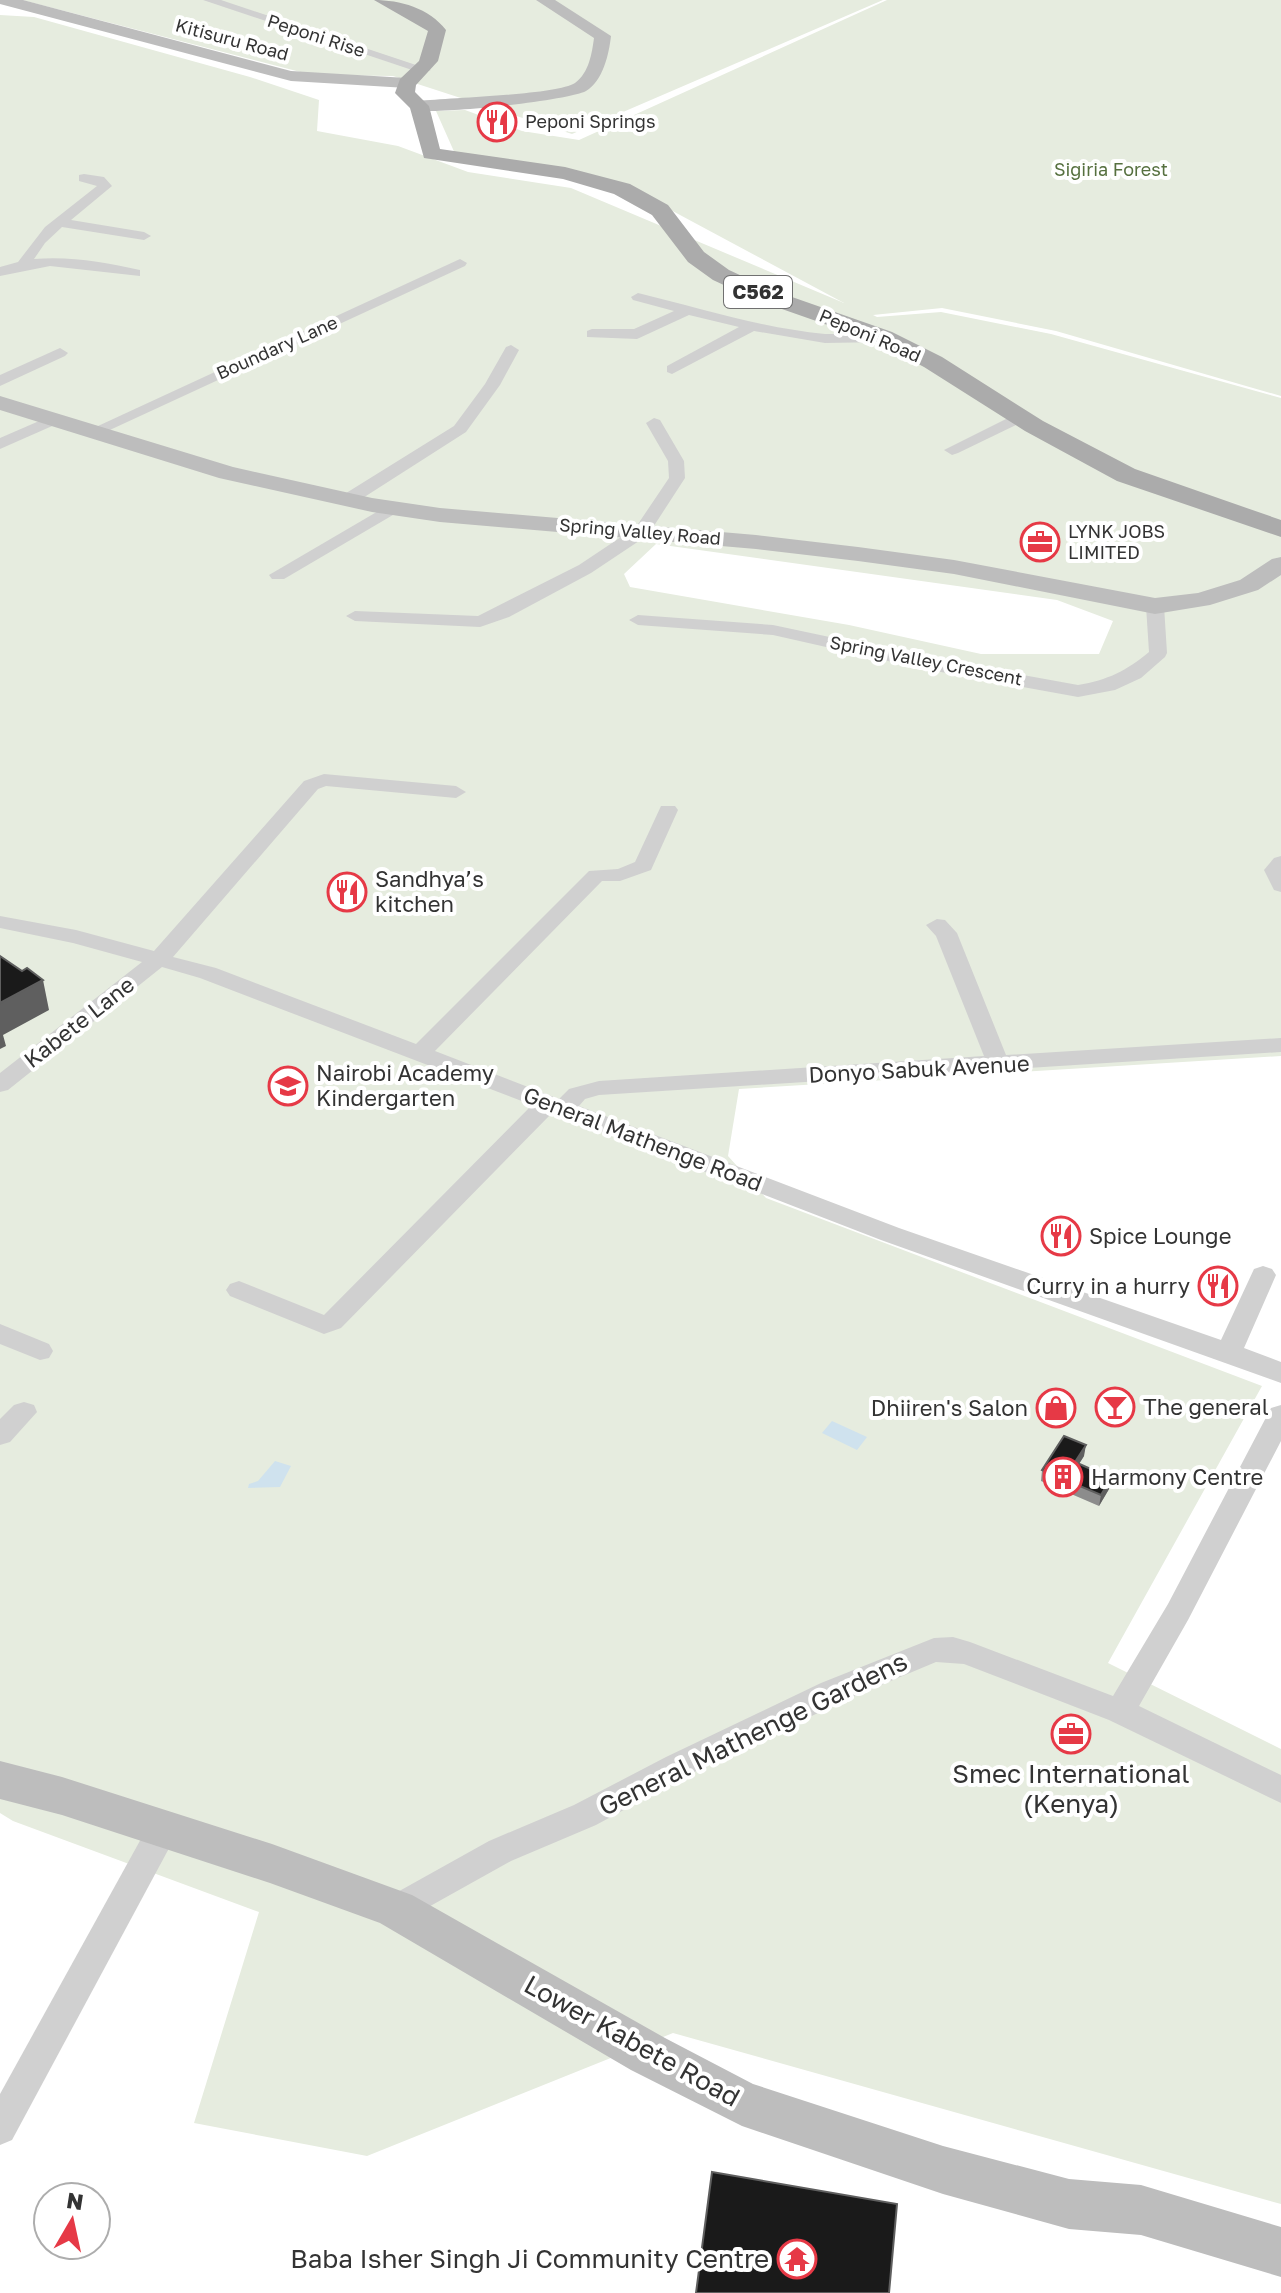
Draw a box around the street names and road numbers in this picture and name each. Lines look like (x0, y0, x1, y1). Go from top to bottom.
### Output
street label: Peponi Rise (265, 9, 368, 61)
street label: Kitisuru Road (173, 13, 291, 65)
road number: C562 (724, 276, 792, 308)
street label: Peponi Road (816, 304, 925, 366)
street label: Boundary Lane (213, 311, 341, 384)
street label: Spring Valley Road (558, 513, 722, 549)
street label: Spring Valley Crescent (828, 631, 1024, 689)
street label: Kabete Lane (18, 970, 139, 1073)
street label: Donyo Sabuk Avenue (808, 1049, 1030, 1088)
street label: General Mathenge Road (520, 1081, 766, 1197)
street label: General Mathenge Gardens (593, 1645, 912, 1822)
street label: Lower Kabete Road (519, 1968, 745, 2113)

